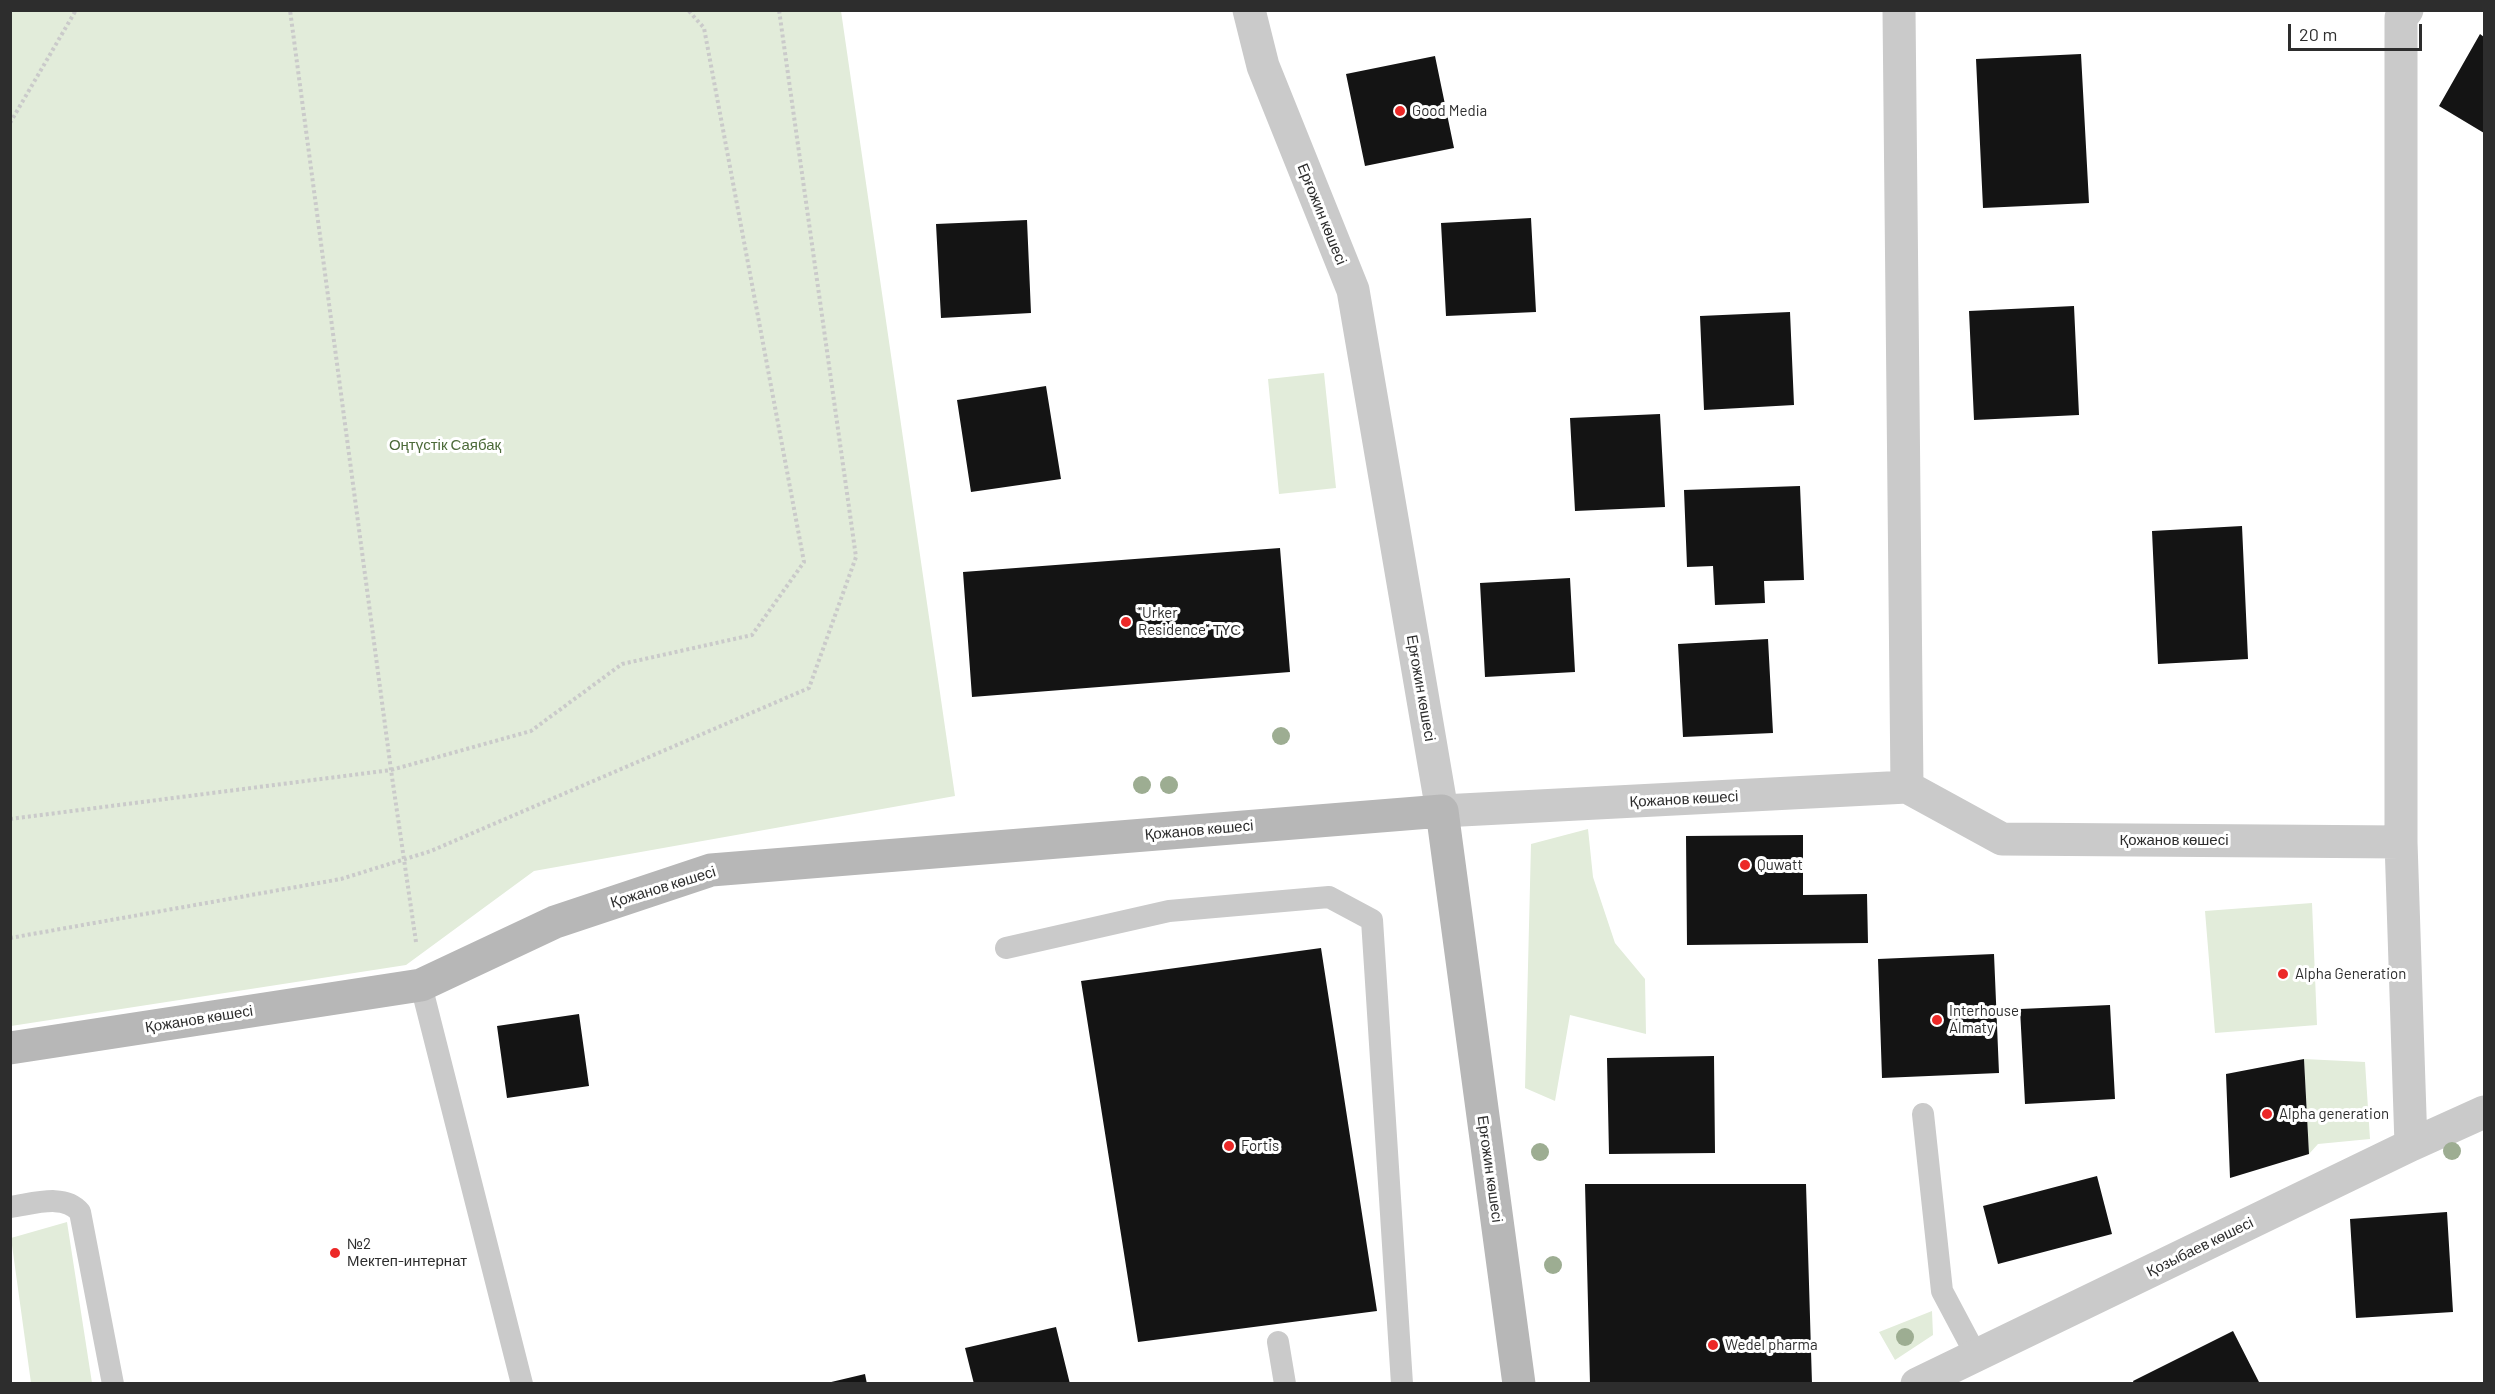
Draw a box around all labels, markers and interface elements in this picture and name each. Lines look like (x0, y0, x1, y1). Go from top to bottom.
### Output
scale bar (2291, 12, 2424, 50)
text: 20 m (2299, 23, 2337, 45)
place label: Good Media (1412, 102, 1487, 120)
marker: Good Media (1393, 104, 1407, 118)
street label: Ерғожин көшесі (1293, 161, 1351, 267)
park label: Оңтүстік Саябақ (389, 436, 501, 454)
place label: "Urker Residence" ТҮС (1138, 604, 1241, 639)
marker: "Urker Residence" ТҮС (1119, 615, 1133, 629)
street label: Ерғожин көшесі (1403, 633, 1439, 743)
street label: Қожанов көшесі (1629, 787, 1739, 811)
street label: Қожанов көшесі (1144, 816, 1254, 844)
street label: Қожанов көшесі (2120, 831, 2228, 849)
place label: Quwatt (1757, 856, 1803, 874)
marker: Quwatt (1738, 858, 1752, 872)
street label: Қожанов көшесі (608, 862, 718, 912)
place label: Alpha Generation (2295, 965, 2406, 983)
marker: Alpha Generation (2276, 967, 2290, 981)
street label: Қожанов көшесі (144, 1002, 254, 1036)
place label: Interhouse Almaty (1949, 1002, 2019, 1037)
marker: Interhouse Almaty (1930, 1013, 1944, 1027)
place label: Alpha generation (2279, 1105, 2389, 1123)
marker: Alpha generation (2260, 1107, 2274, 1121)
street label: Ерғожин көшесі (1474, 1114, 1506, 1224)
place label: Fortis (1241, 1137, 1279, 1155)
marker: Fortis (1222, 1139, 1236, 1153)
street label: Қозыбаев көшесі (2144, 1213, 2256, 1281)
place label: №2 Мектеп-интернат (347, 1235, 467, 1270)
marker: №2 Мектеп-интернат (328, 1246, 342, 1260)
place label: Wedel pharma (1725, 1336, 1818, 1354)
marker: Wedel pharma (1706, 1338, 1720, 1352)

